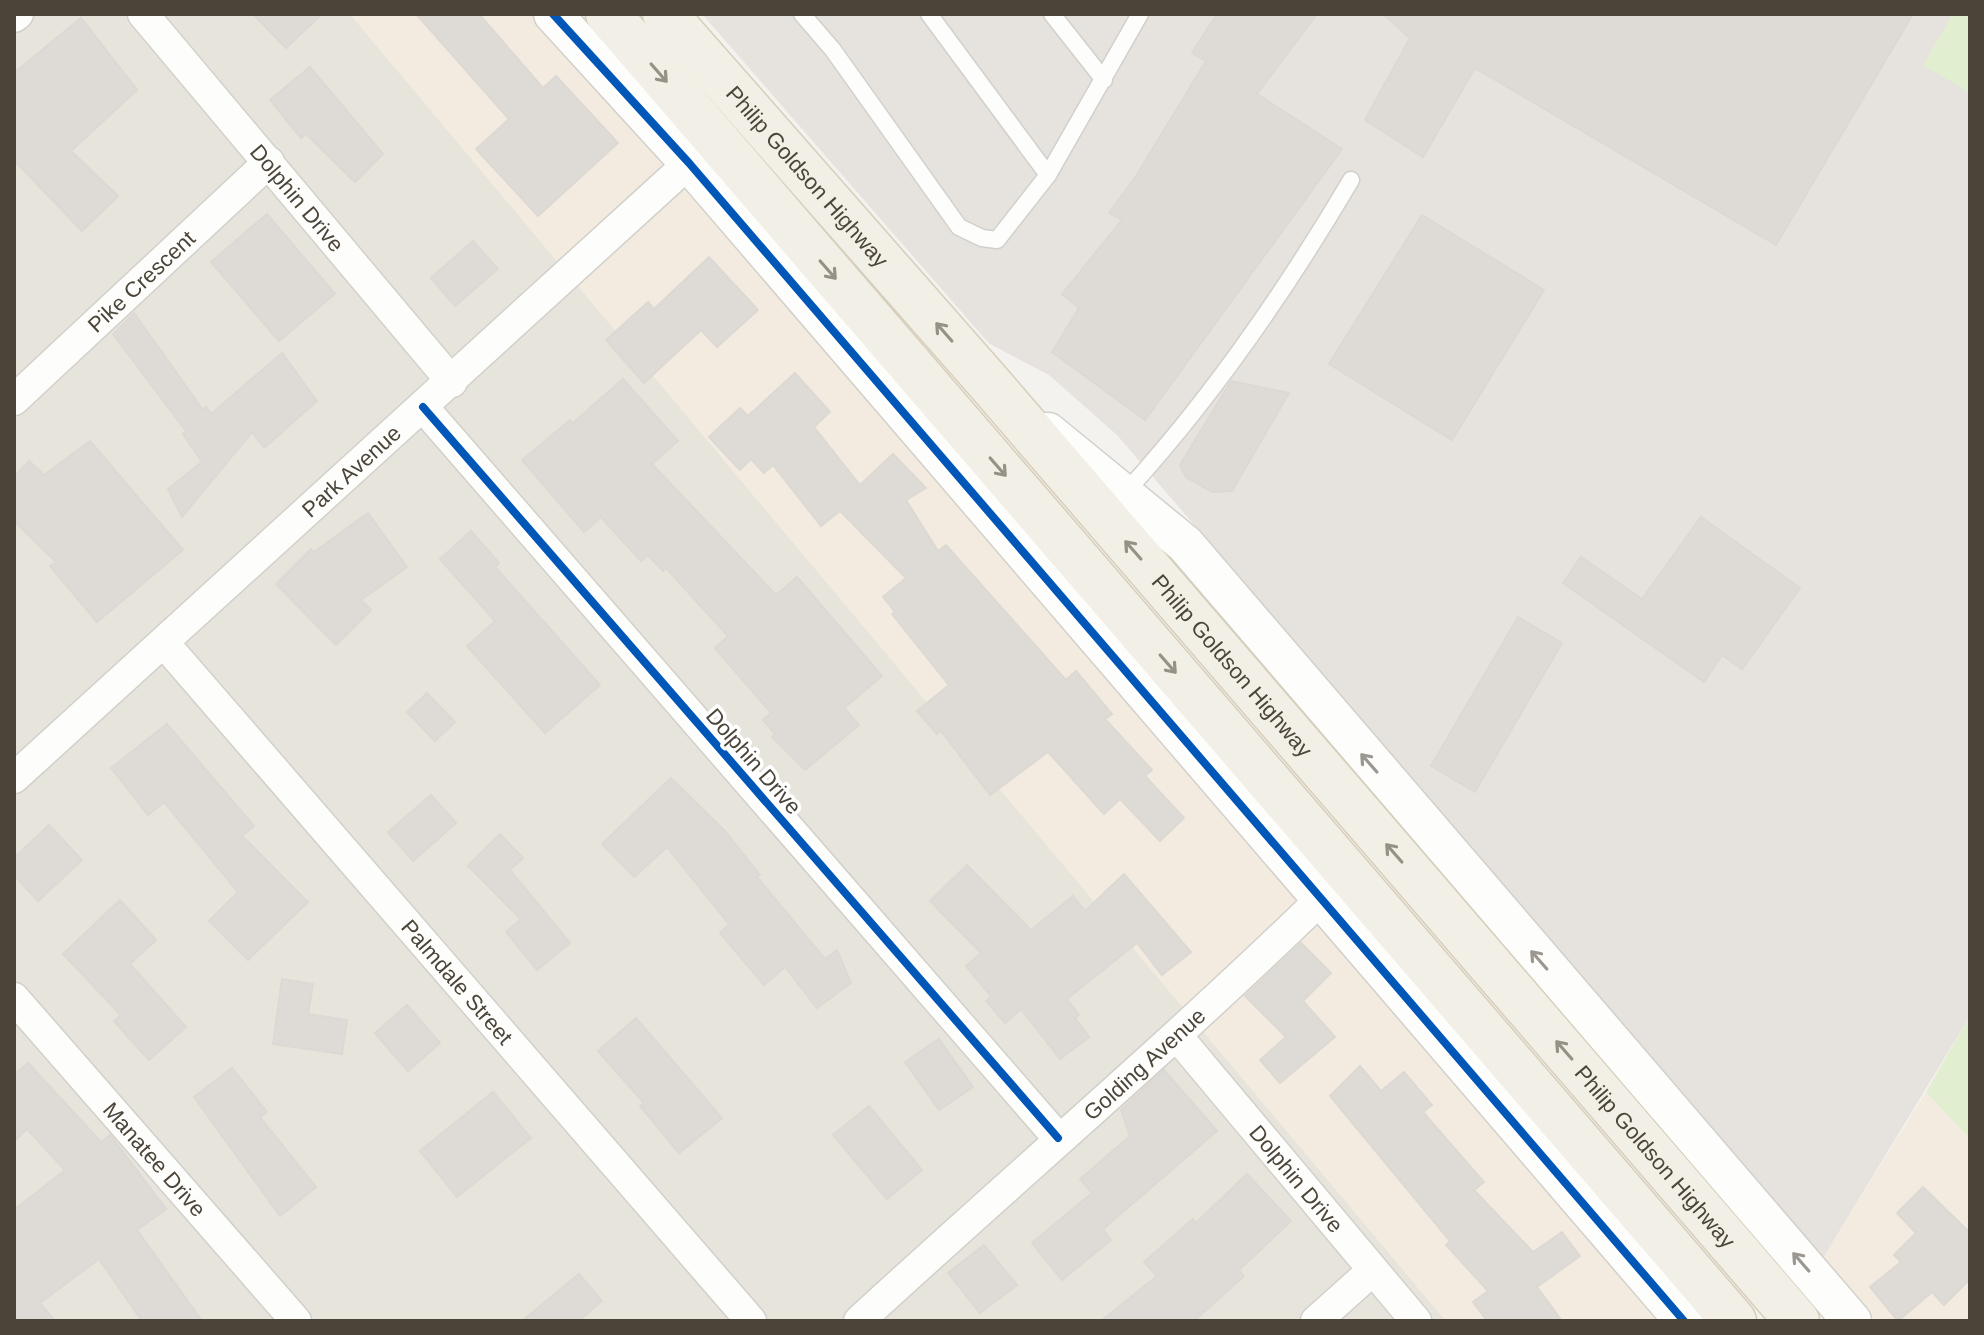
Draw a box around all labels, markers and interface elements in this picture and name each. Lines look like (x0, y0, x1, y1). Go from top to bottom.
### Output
one-way arrow (650, 62, 668, 83)
street label: Philip Goldson Highway (721, 81, 893, 272)
street label: Dolphin Drive (245, 139, 349, 257)
street label: Pike Crescent (83, 226, 200, 338)
one-way arrow (819, 259, 837, 280)
one-way arrow (936, 322, 954, 342)
street label: Park Avenue (297, 420, 406, 522)
one-way arrow (989, 456, 1007, 477)
one-way arrow (1124, 540, 1142, 560)
street label: Philip Goldson Highway (1147, 570, 1317, 762)
one-way arrow (1159, 653, 1177, 674)
street label: Dolphin Drive (701, 703, 806, 819)
one-way arrow (1361, 753, 1379, 773)
one-way arrow (1385, 843, 1403, 863)
street label: Palmdale Street (396, 915, 518, 1049)
one-way arrow (1530, 950, 1548, 970)
street label: Golding Avenue (1079, 1003, 1210, 1126)
one-way arrow (1555, 1040, 1573, 1060)
street label: Philip Goldson Highway (1570, 1061, 1740, 1253)
street label: Manatee Drive (98, 1097, 211, 1222)
street label: Dolphin Drive (1244, 1120, 1348, 1238)
one-way arrow (1792, 1253, 1810, 1273)

